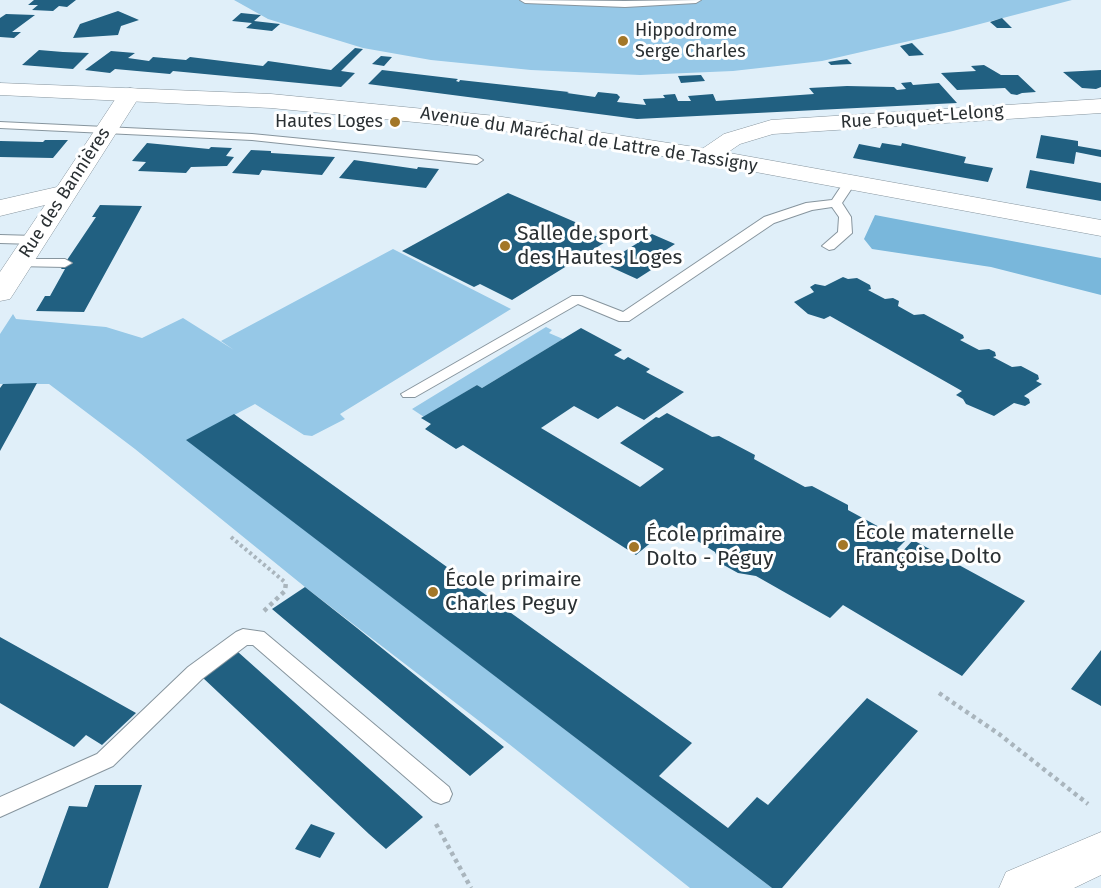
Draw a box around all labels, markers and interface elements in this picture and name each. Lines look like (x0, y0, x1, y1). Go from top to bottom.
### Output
place label: Hippodrome Serge Charles (635, 20, 746, 63)
marker: Hippodrome Serge Charles (616, 34, 630, 48)
street label: Rue Fouquet-Lelong (840, 101, 1004, 133)
street label: Avenue du Maréchal de Lattre de Tassigny (419, 103, 759, 177)
place label: Hautes Loges (275, 111, 383, 133)
marker: Hautes Loges (388, 115, 402, 129)
street label: Rue des Bannières (15, 124, 115, 262)
place label: Salle de sport des Hautes Loges (517, 221, 682, 271)
marker: Salle de sport des Hautes Loges (498, 239, 512, 253)
place label: École maternelle Françoise Dolto (855, 520, 1014, 570)
place label: École primaire Dolto - Péguy (646, 522, 783, 572)
marker: École maternelle Françoise Dolto (836, 538, 850, 552)
marker: École primaire Dolto - Péguy (627, 540, 641, 554)
place label: École primaire Charles Peguy (445, 567, 582, 617)
marker: École primaire Charles Peguy (426, 585, 440, 599)

